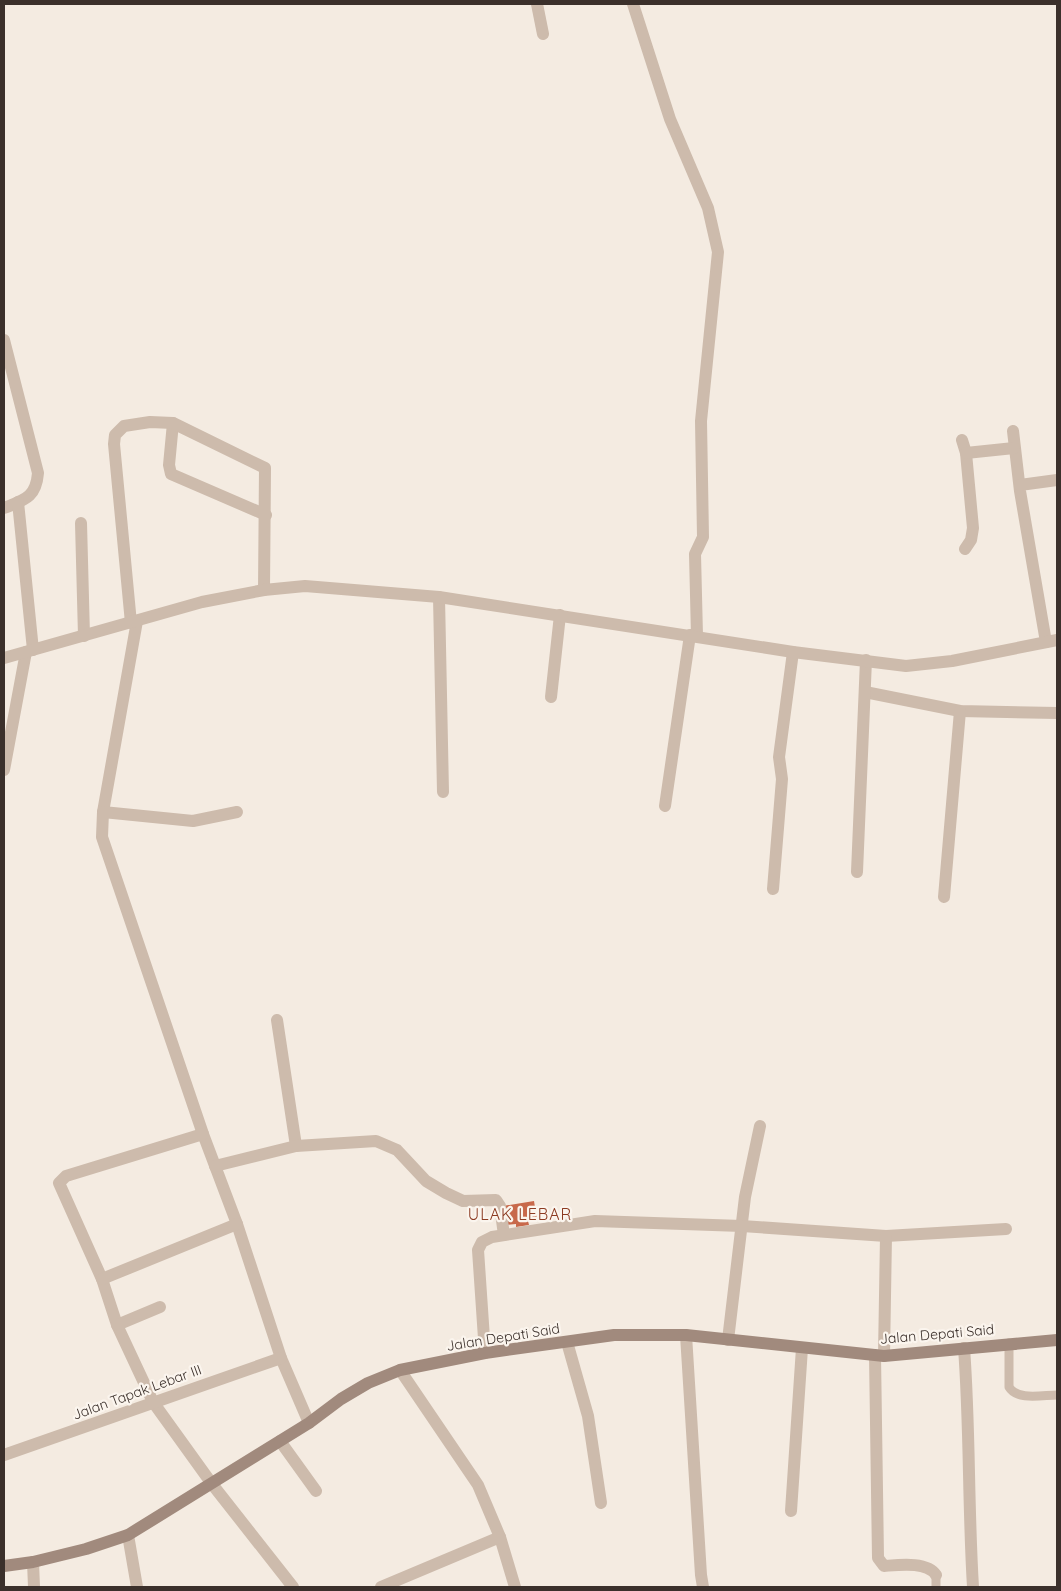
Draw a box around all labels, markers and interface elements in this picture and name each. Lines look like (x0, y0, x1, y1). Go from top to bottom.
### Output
district label: ULAK LEBAR (468, 1204, 572, 1224)
street label: Jalan Depati Said (445, 1319, 561, 1355)
street label: Jalan Depati Said (879, 1320, 995, 1348)
street label: Jalan Tapak Lebar III (70, 1360, 204, 1424)

